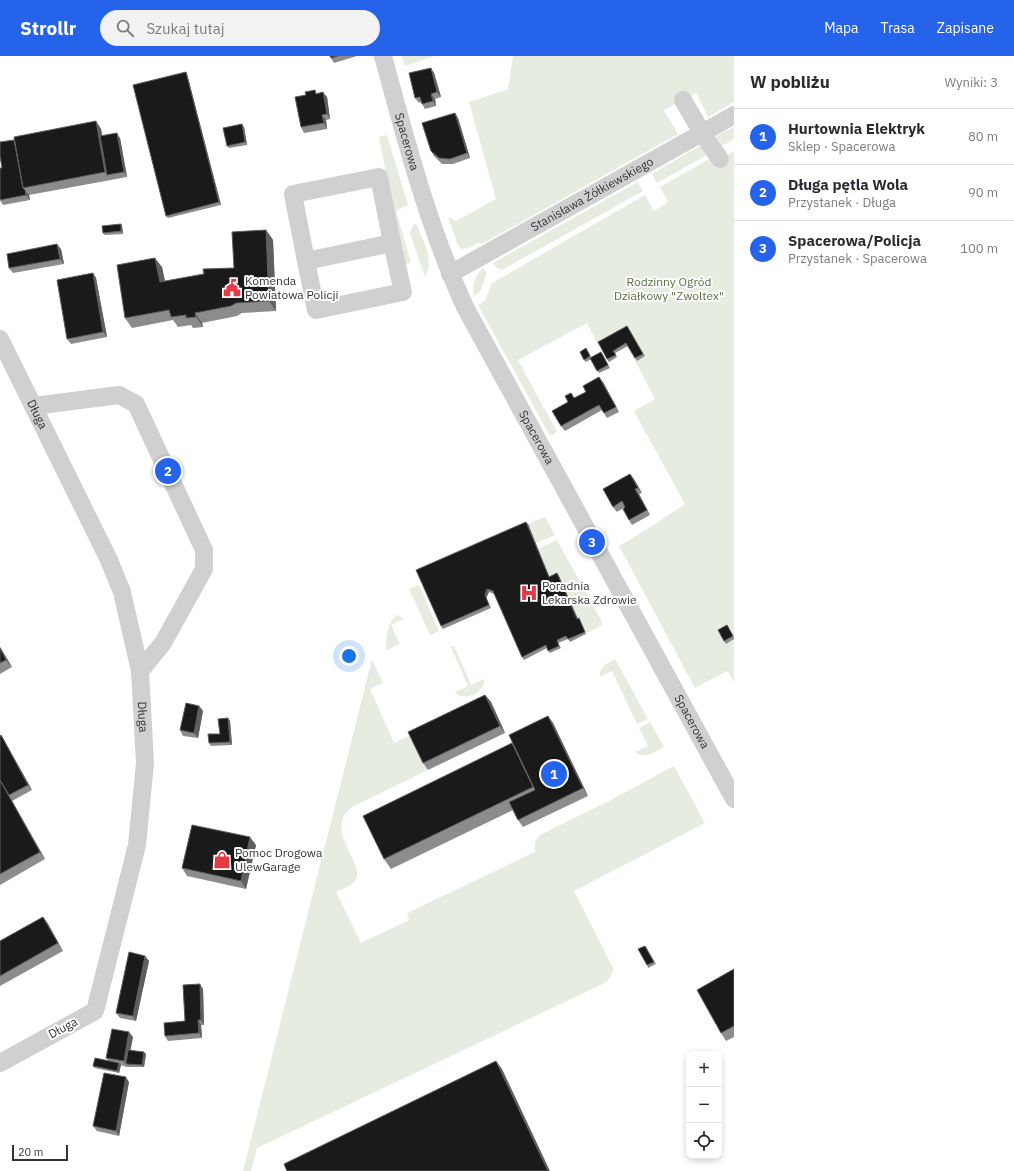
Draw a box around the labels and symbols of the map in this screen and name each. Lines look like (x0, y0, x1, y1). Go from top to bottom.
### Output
street label: Spacerowa (392, 111, 423, 173)
street label: Stanisława Żółkiewskiego (528, 153, 656, 234)
place label: Komenda Powiatowa Policji (245, 273, 339, 302)
park label: Rodzinny Ogród Działkowy "Zwoltex" (614, 274, 724, 303)
public building icon: Komenda Powiatowa Policji (222, 278, 242, 298)
street label: Długa (24, 397, 51, 432)
street label: Spacerowa (516, 407, 558, 467)
pin: 2 (155, 456, 181, 486)
pin: 3 (579, 527, 605, 557)
place label: Poradnia Lekarska Zdrowie (542, 578, 637, 607)
hospital icon: Poradnia Lekarska Zdrowie (519, 583, 539, 603)
your location (339, 646, 359, 666)
street label: Spacerowa (671, 692, 713, 752)
street label: Długa (135, 701, 151, 733)
pin: 1 (541, 759, 567, 789)
place label: Pomoc Drogowa UlewGarage (235, 845, 323, 874)
shop icon: Pomoc Drogowa UlewGarage (212, 850, 232, 870)
street label: Długa (46, 1013, 80, 1041)
scale bar (12, 1143, 68, 1162)

